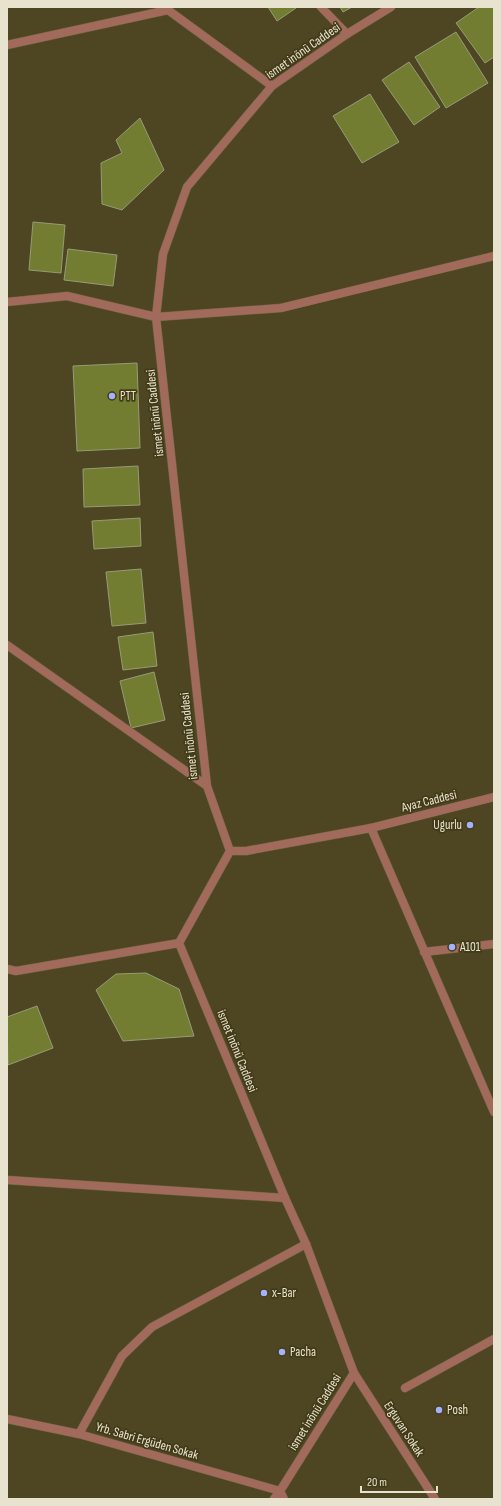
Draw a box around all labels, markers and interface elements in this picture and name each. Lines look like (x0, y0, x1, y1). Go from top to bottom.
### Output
street label: ismet inönü Caddesi (263, 19, 343, 83)
street label: ismet inönü Caddesi (142, 369, 168, 457)
place label: PTT (120, 388, 136, 404)
marker: PTT (107, 391, 117, 401)
street label: ismet inönü Caddesi (176, 692, 202, 780)
street label: Ayaz Caddesi (399, 786, 458, 816)
place label: Ugurlu (433, 817, 462, 833)
marker: Ugurlu (465, 820, 475, 830)
place label: A101 (459, 939, 481, 955)
marker: A101 (447, 942, 457, 952)
street label: ismet inönü Caddesi (213, 1008, 261, 1094)
place label: x-Bar (272, 1285, 296, 1301)
marker: x-Bar (259, 1288, 269, 1298)
place label: Pacha (290, 1344, 316, 1360)
marker: Pacha (277, 1347, 287, 1357)
street label: ismet inönü Caddesi (285, 1371, 345, 1453)
street label: Erguvan Sokak (380, 1398, 428, 1460)
place label: Posh (447, 1402, 468, 1418)
marker: Posh (434, 1405, 444, 1415)
street label: Yrb. Sabri Ergüden Sokak (94, 1419, 200, 1463)
scale bar (361, 1468, 437, 1494)
text: 20 m (367, 1475, 387, 1490)

